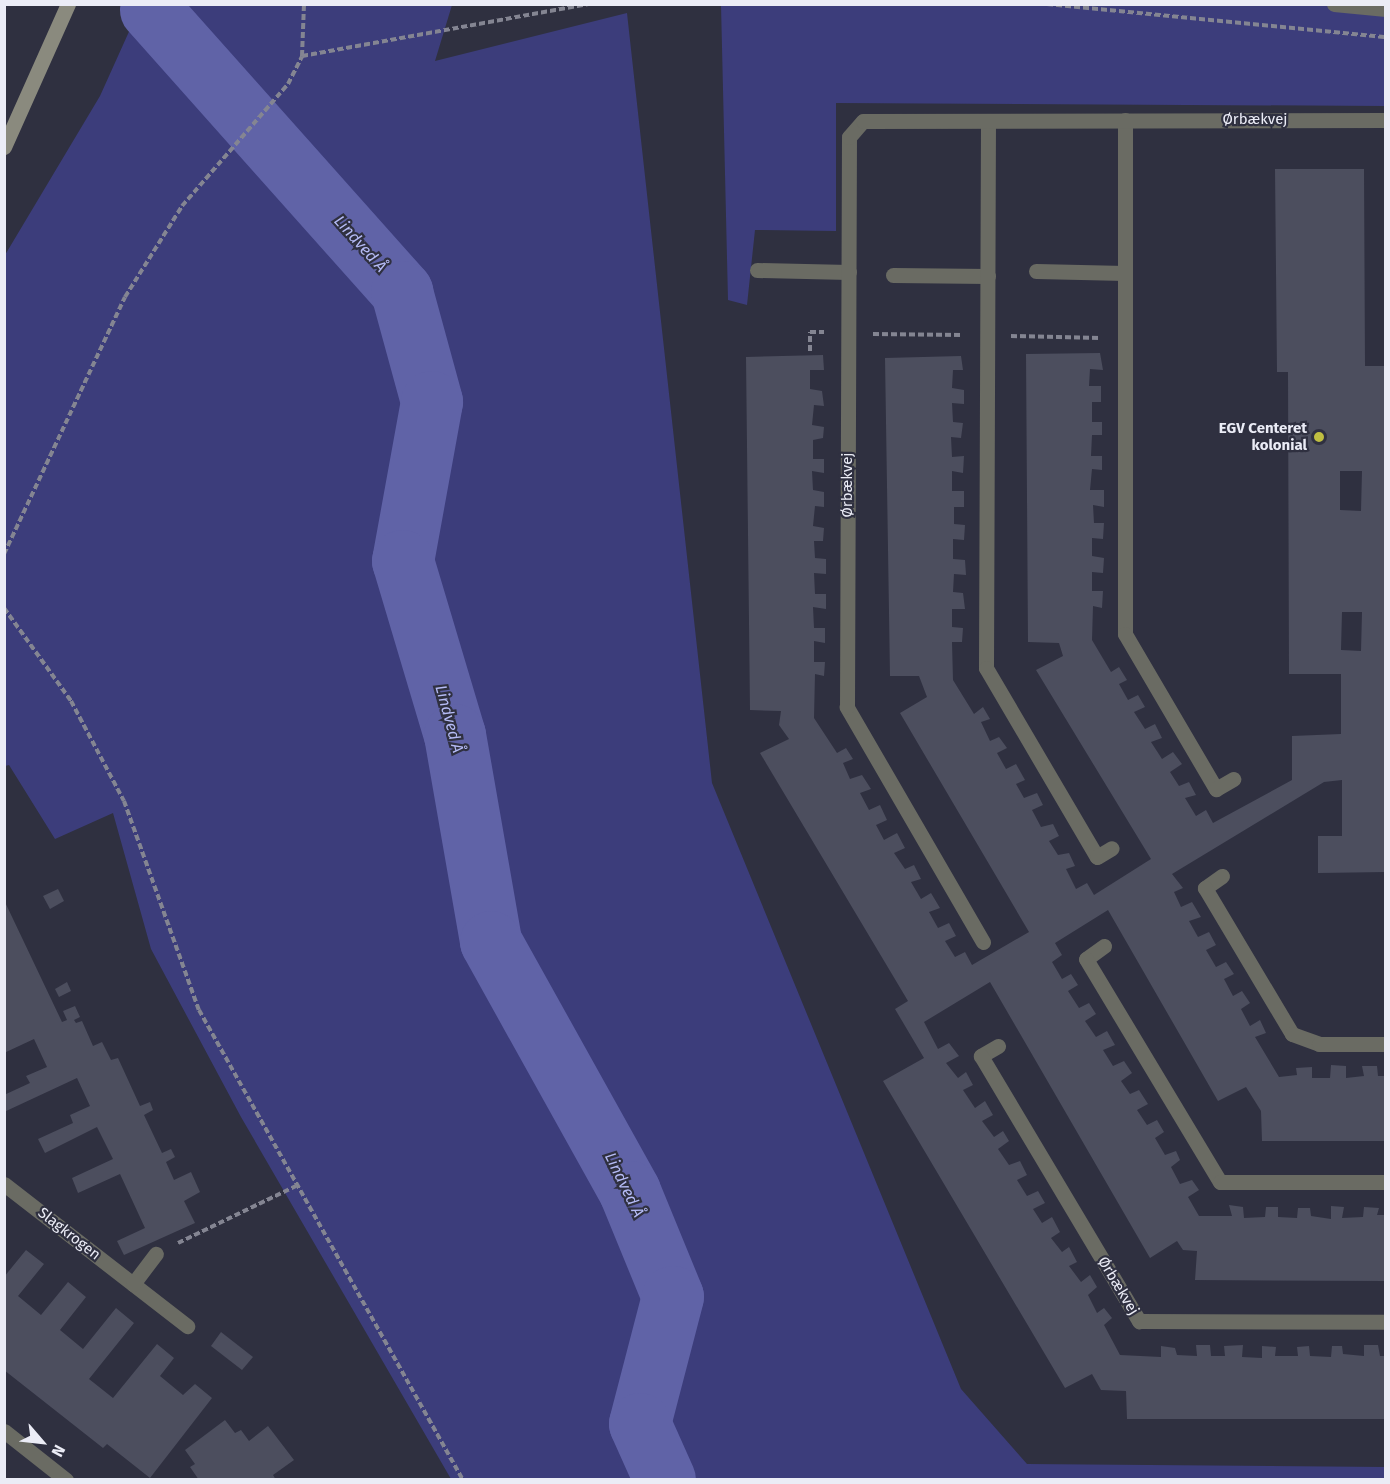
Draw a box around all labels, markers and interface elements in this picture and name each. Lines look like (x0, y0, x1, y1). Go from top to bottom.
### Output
street label: Ørbækvej (1222, 111, 1288, 129)
water label: Lindved Å (330, 212, 390, 276)
place label: EGV Centeret kolonial (1219, 419, 1307, 454)
marker: EGV Centeret kolonial (1312, 430, 1326, 444)
street label: Ørbækvej (839, 452, 857, 518)
water label: Lindved Å (431, 683, 467, 755)
water label: Lindved Å (600, 1150, 648, 1220)
street label: Slagkrogen (34, 1204, 104, 1264)
street label: Ørbækvej (1094, 1253, 1142, 1319)
north arrow (12, 1412, 72, 1472)
text: N (47, 1442, 69, 1460)

